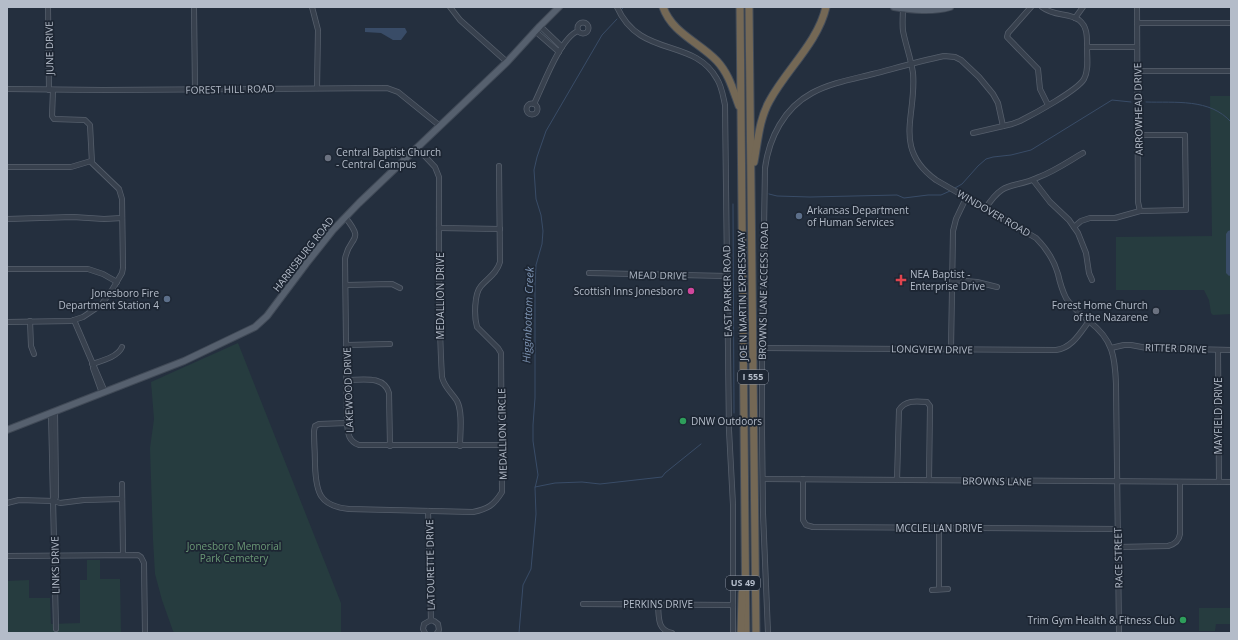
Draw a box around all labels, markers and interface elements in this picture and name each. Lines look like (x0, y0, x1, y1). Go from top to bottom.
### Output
street label: JUNE DRIVE (42, 21, 56, 76)
street label: ARROWHEAD DRIVE (1130, 63, 1146, 155)
street label: FOREST HILL ROAD (185, 81, 275, 97)
place label: Central Baptist Church - Central Campus (336, 145, 441, 171)
marker: Central Baptist Church - Central Campus (323, 153, 333, 163)
street label: WINDOVER ROAD (955, 186, 1033, 240)
place label: Arkansas Department of Human Services (807, 203, 909, 229)
marker: Arkansas Department of Human Services (794, 211, 804, 221)
street label: HARRISBURG ROAD (269, 214, 337, 294)
street label: BROWNS LANE ACCESS ROAD (755, 222, 771, 360)
street label: JOE N MARTIN EXPRESSWAY (734, 231, 750, 362)
street label: EAST PARKER ROAD (719, 245, 735, 337)
street label: MEDALLION DRIVE (433, 252, 447, 340)
water label: Higginbottom Creek (518, 266, 537, 363)
street label: MEAD DRIVE (629, 267, 687, 283)
place label: NEA Baptist - Enterprise Drive (910, 267, 986, 293)
marker: NEA Baptist - Enterprise Drive (895, 274, 907, 286)
place label: Scottish Inns Jonesboro (574, 284, 683, 298)
place label: Jonesboro Fire Department Station 4 (58, 286, 159, 312)
marker: Scottish Inns Jonesboro (686, 286, 696, 296)
marker: Jonesboro Fire Department Station 4 (162, 294, 172, 304)
place label: Forest Home Church of the Nazarene (1052, 298, 1148, 324)
marker: Forest Home Church of the Nazarene (1151, 306, 1161, 316)
street label: RITTER DRIVE (1145, 340, 1207, 356)
street label: LONGVIEW DRIVE (891, 341, 973, 357)
street label: LAKEWOOD DRIVE (340, 347, 356, 433)
road number: I 555 (738, 370, 768, 384)
street label: MAYFIELD DRIVE (1211, 377, 1225, 455)
street label: MEDALLION CIRCLE (494, 388, 510, 480)
place label: DNW Outdoors (691, 414, 762, 428)
marker: DNW Outdoors (678, 416, 688, 426)
street label: BROWNS LANE (962, 473, 1032, 489)
street label: LATOURETTE DRIVE (422, 520, 438, 610)
street label: MCCLELLAN DRIVE (896, 521, 983, 535)
street label: RACE STREET (1110, 527, 1126, 588)
street label: LINKS DRIVE (47, 536, 63, 594)
park label: Jonesboro Memorial Park Cemetery (186, 539, 281, 565)
road number: US 49 (726, 576, 760, 590)
street label: PERKINS DRIVE (623, 597, 693, 611)
place label: Trim Gym Health & Fitness Club (1027, 613, 1175, 627)
marker: Trim Gym Health & Fitness Club (1178, 615, 1188, 625)

